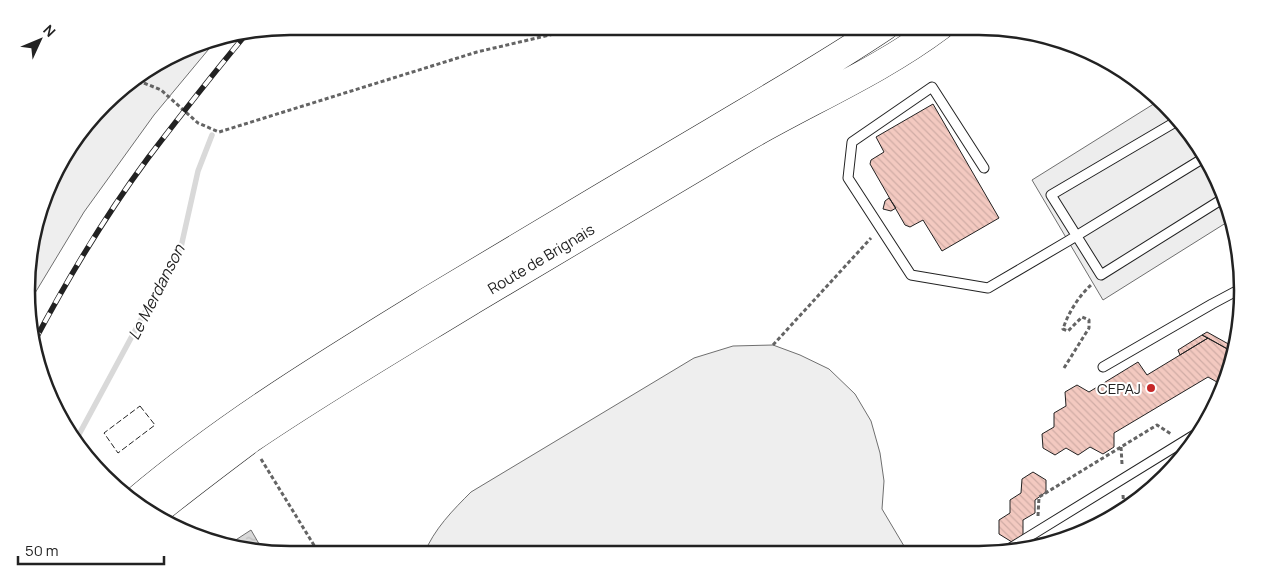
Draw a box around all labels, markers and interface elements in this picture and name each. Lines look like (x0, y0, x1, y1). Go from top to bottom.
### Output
north arrow (15, 15, 65, 65)
text: N (39, 20, 60, 41)
street label: Route de Brignais (484, 219, 598, 299)
water label: Le Merdanson (123, 240, 190, 343)
place label: CEPAJ (1097, 378, 1141, 399)
marker: CEPAJ (1145, 382, 1157, 394)
scale bar (18, 534, 164, 566)
text: 50 m (25, 540, 59, 561)

